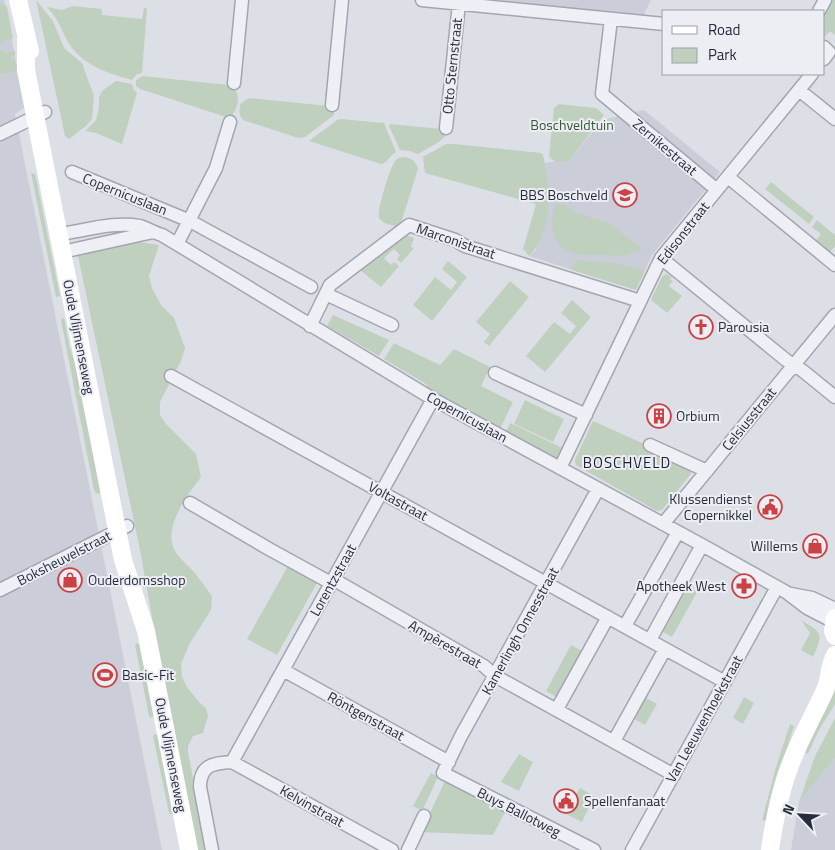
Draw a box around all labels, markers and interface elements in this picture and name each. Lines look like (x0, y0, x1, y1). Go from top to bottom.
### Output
legend (662, 10, 825, 75)
street label: Otto Sternstraat (436, 17, 467, 115)
text: Road (708, 18, 740, 41)
text: Park (708, 43, 737, 66)
street label: Zernikestraat (628, 113, 702, 180)
park label: Boschveldtuin (530, 114, 614, 135)
street label: Copernicuslaan (80, 167, 171, 220)
school or university icon: BBS Boschveld (612, 182, 638, 208)
place label: BBS Boschveld (520, 184, 608, 205)
street label: Edisonstraat (651, 197, 714, 269)
street label: Marconistraat (414, 217, 499, 264)
street label: Oude Vlijmenseweg (58, 278, 101, 396)
church icon: Parousia (688, 314, 714, 340)
place label: Parousia (718, 316, 769, 337)
street label: Celsiusstraat (716, 382, 781, 455)
street label: Copernicuslaan (423, 386, 512, 447)
building icon: Orbium (646, 403, 672, 429)
place label: Orbium (676, 405, 720, 426)
district label: BOSCHVELD (583, 451, 671, 474)
street label: Voltastraat (365, 476, 432, 526)
place label: Klussendienst Copernikkel (669, 488, 752, 525)
public building icon: Klussendienst Copernikkel (757, 494, 783, 520)
street label: Boksheuvelstraat (13, 525, 115, 590)
shop icon: Willems (802, 533, 828, 559)
place label: Willems (751, 535, 798, 556)
street label: Lorentzstraat (304, 540, 361, 620)
street label: Kamerlingh Onnesstraat (476, 563, 564, 699)
shop icon: Ouderdomsshop (57, 567, 83, 593)
place label: Ouderdomsshop (88, 569, 186, 590)
pharmacy icon: Apotheek West (731, 573, 757, 599)
place label: Apotheek West (636, 575, 726, 596)
street label: Ampèrestraat (405, 614, 486, 673)
street label: Van Leeuwenhoekstraat (660, 651, 747, 786)
sports icon: Basic-Fit (92, 662, 118, 688)
place label: Basic-Fit (122, 664, 174, 685)
street label: Röntgenstraat (324, 686, 409, 745)
street label: Oude Vlijmenseweg (150, 696, 193, 814)
street label: Kelvinstraat (276, 779, 348, 832)
street label: Buys Ballotweg (474, 781, 565, 842)
public building icon: Spellenfanaat (553, 788, 579, 814)
place label: Spellenfanaat (584, 790, 665, 811)
north arrow (775, 790, 825, 840)
text: N (776, 800, 799, 818)

